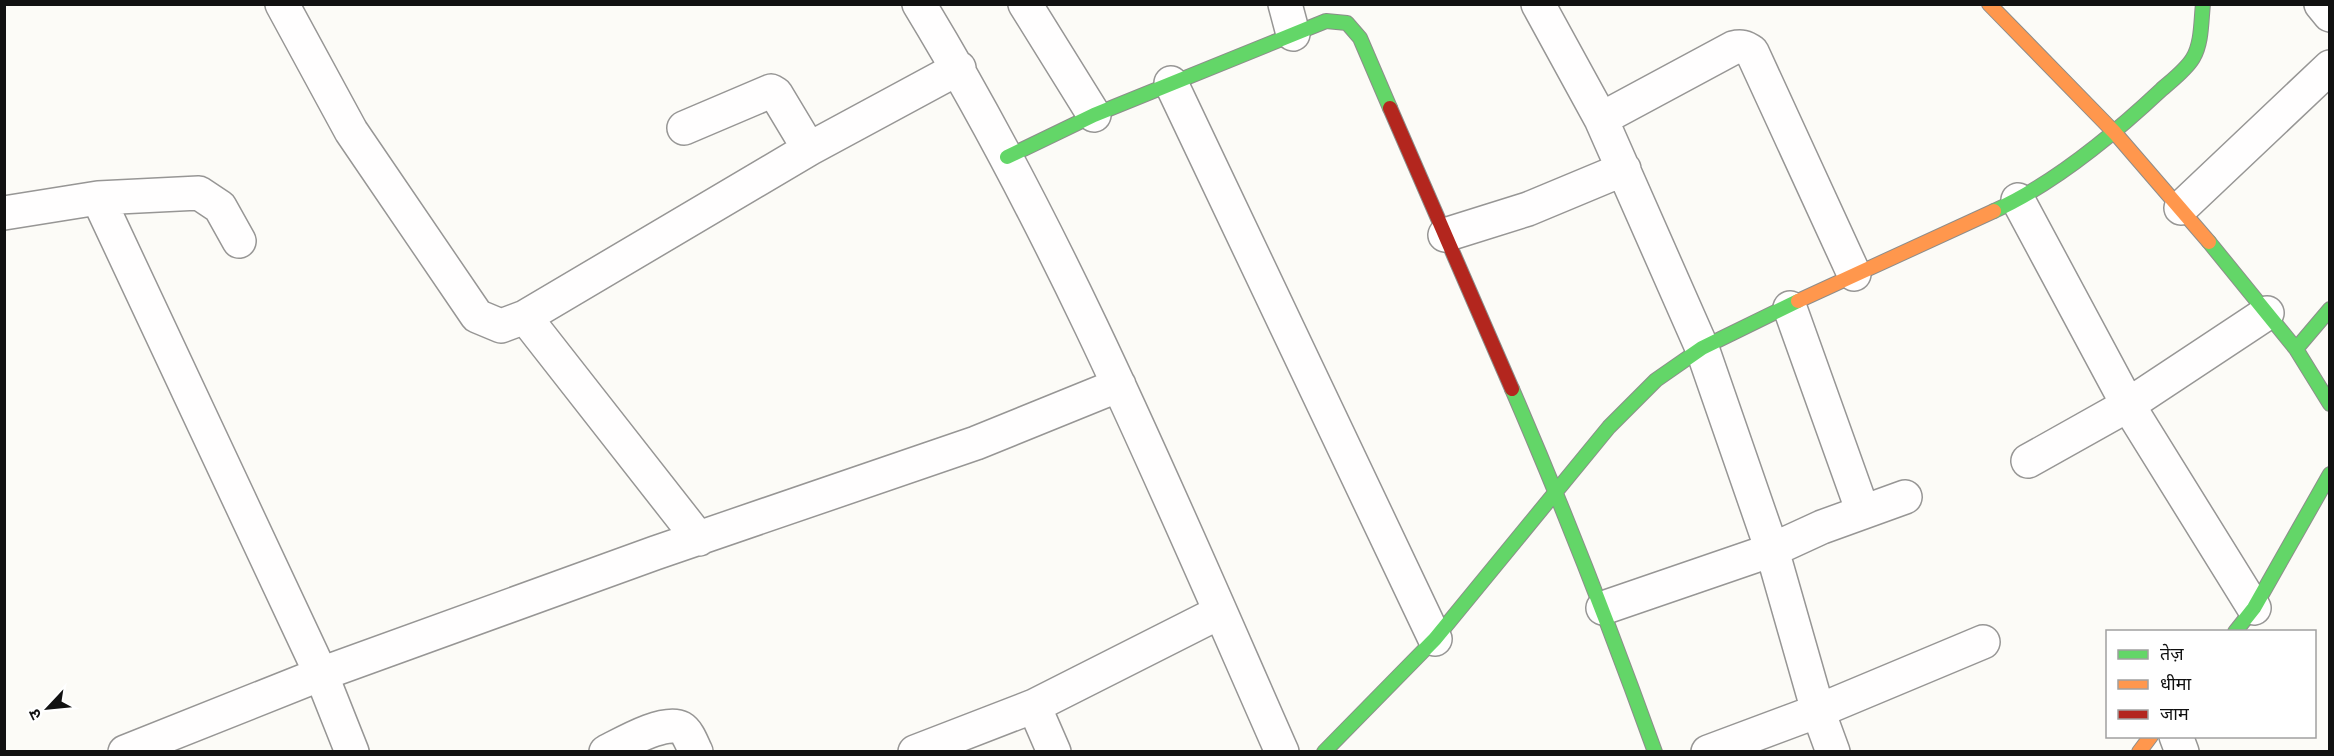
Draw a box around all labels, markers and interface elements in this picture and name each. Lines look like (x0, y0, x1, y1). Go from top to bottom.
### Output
legend (2106, 630, 2316, 738)
text: तेज़ (2160, 641, 2184, 666)
text: धीमा (2160, 671, 2191, 696)
north arrow (18, 678, 78, 738)
text: जाम (2160, 701, 2190, 726)
text: उ (22, 705, 46, 724)

